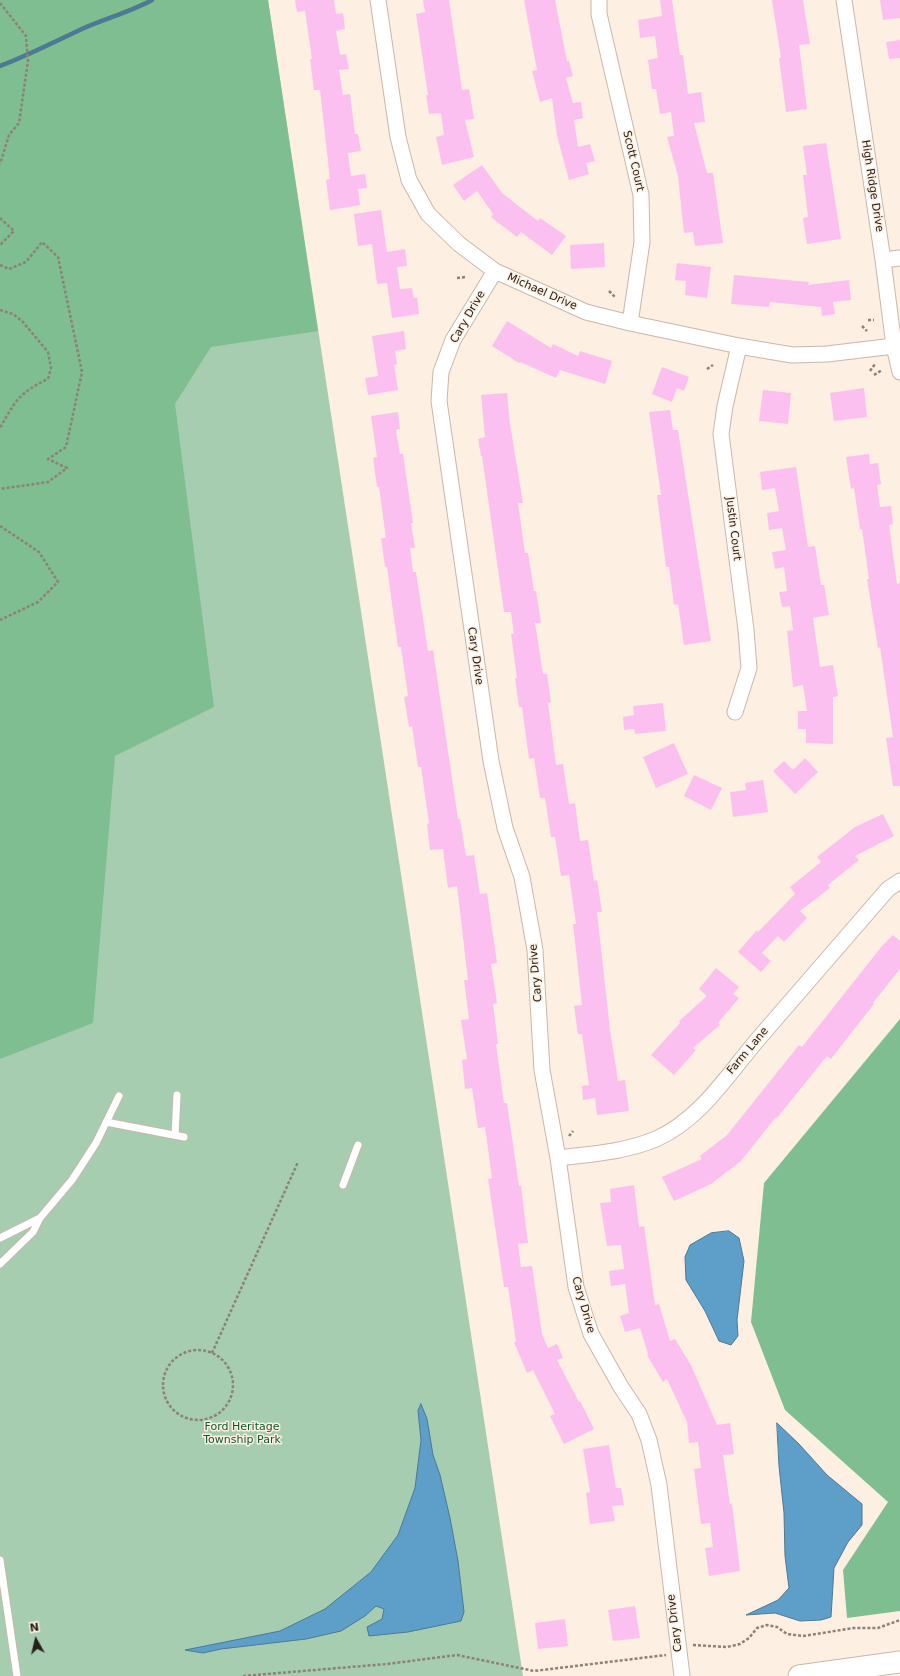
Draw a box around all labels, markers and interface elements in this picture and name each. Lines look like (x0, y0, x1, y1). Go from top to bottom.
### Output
street label: Scott Court (620, 129, 646, 193)
street label: High Ridge Drive (858, 139, 886, 233)
street label: Michael Drive (505, 271, 579, 313)
street label: Cary Drive (448, 288, 488, 346)
street label: Justin Court (723, 496, 743, 562)
street label: Cary Drive (464, 626, 486, 686)
street label: Cary Drive (527, 943, 545, 1003)
street label: Farm Lane (725, 1025, 771, 1077)
street label: Cary Drive (569, 1275, 597, 1335)
park label: Ford Heritage Township Park (203, 1420, 281, 1446)
street label: Cary Drive (665, 1593, 685, 1653)
north arrow (16, 1620, 56, 1660)
text: N (29, 1621, 40, 1635)

